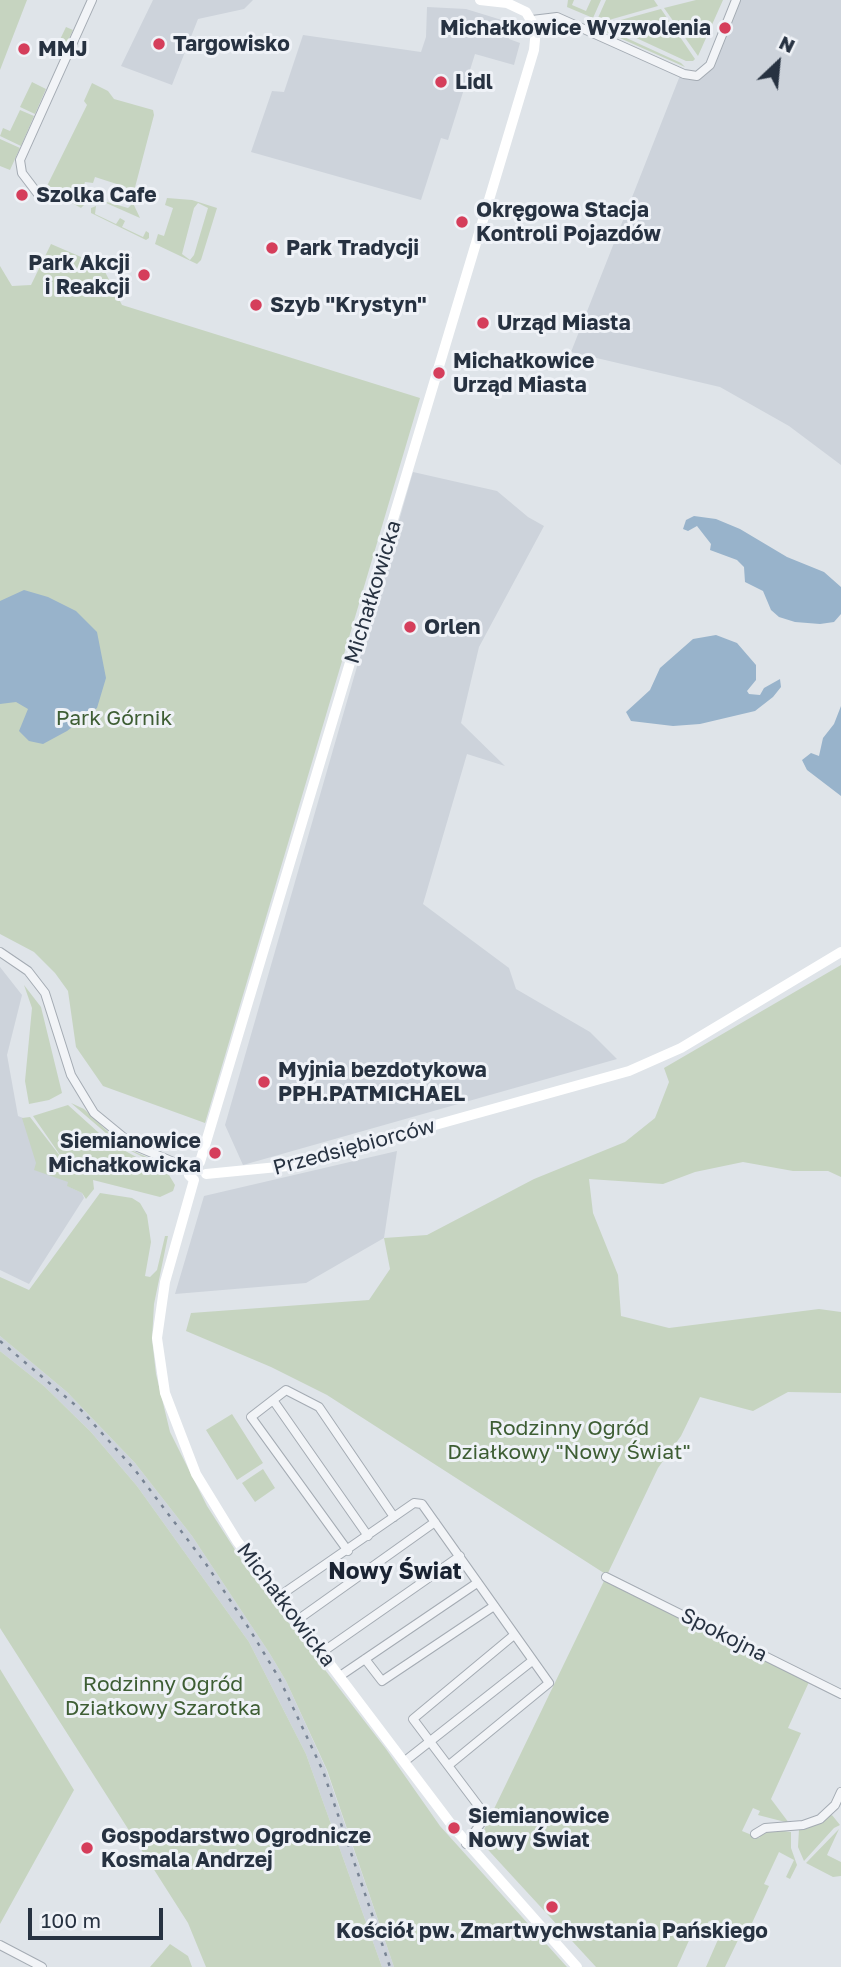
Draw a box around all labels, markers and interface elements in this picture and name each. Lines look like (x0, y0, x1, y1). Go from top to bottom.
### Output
place label: Michałkowice Wyzwolenia (440, 15, 711, 41)
marker: Michałkowice Wyzwolenia (717, 20, 733, 36)
north arrow (743, 28, 813, 98)
text: N (776, 30, 799, 57)
place label: Targowisko (173, 31, 290, 57)
place label: MMJ (38, 36, 87, 62)
marker: Targowisko (151, 36, 167, 52)
marker: MMJ (16, 41, 32, 57)
place label: Lidl (455, 69, 493, 95)
marker: Lidl (433, 74, 449, 90)
place label: Szolka Cafe (36, 182, 157, 208)
marker: Szolka Cafe (14, 187, 30, 203)
place label: Okręgowa Stacja Kontroli Pojazdów (476, 197, 661, 247)
marker: Okręgowa Stacja Kontroli Pojazdów (454, 214, 470, 230)
place label: Park Tradycji (286, 235, 419, 261)
marker: Park Tradycji (264, 240, 280, 256)
place label: Park Akcji i Reakcji (28, 250, 130, 300)
marker: Park Akcji i Reakcji (136, 267, 152, 283)
place label: Szyb "Krystyn" (270, 292, 427, 318)
marker: Szyb "Krystyn" (248, 297, 264, 313)
place label: Urząd Miasta (497, 310, 631, 336)
marker: Urząd Miasta (475, 315, 491, 331)
place label: Michałkowice Urząd Miasta (453, 348, 594, 398)
marker: Michałkowice Urząd Miasta (431, 365, 447, 381)
street label: Michałkowicka (339, 517, 407, 667)
place label: Orlen (424, 614, 480, 640)
marker: Orlen (402, 619, 418, 635)
park label: Park Górnik (56, 705, 172, 731)
place label: Myjnia bezdotykowa PPH.PATMICHAEL (278, 1057, 487, 1107)
marker: Myjnia bezdotykowa PPH.PATMICHAEL (256, 1074, 272, 1090)
street label: Przedsiębiorców (270, 1113, 438, 1181)
place label: Siemianowice Michałkowicka (48, 1128, 201, 1178)
marker: Siemianowice Michałkowicka (207, 1145, 223, 1161)
park label: Rodzinny Ogród Działkowy "Nowy Świat" (447, 1415, 691, 1465)
street label: Michałkowicka (231, 1538, 341, 1672)
district label: Nowy Świat (328, 1558, 462, 1586)
street label: Spokojna (677, 1603, 771, 1667)
park label: Rodzinny Ogród Działkowy Szarotka (65, 1671, 261, 1721)
place label: Siemianowice Nowy Świat (468, 1803, 609, 1853)
marker: Siemianowice Nowy Świat (446, 1820, 462, 1836)
place label: Gospodarstwo Ogrodnicze Kosmala Andrzej (101, 1823, 371, 1873)
marker: Gospodarstwo Ogrodnicze Kosmala Andrzej (79, 1840, 95, 1856)
scale bar (32, 1894, 166, 1938)
marker: Kościół pw. Zmartwychwstania Pańskiego (544, 1899, 560, 1915)
text: 100 m (41, 1907, 101, 1933)
place label: Kościół pw. Zmartwychwstania Pańskiego (336, 1918, 768, 1944)

